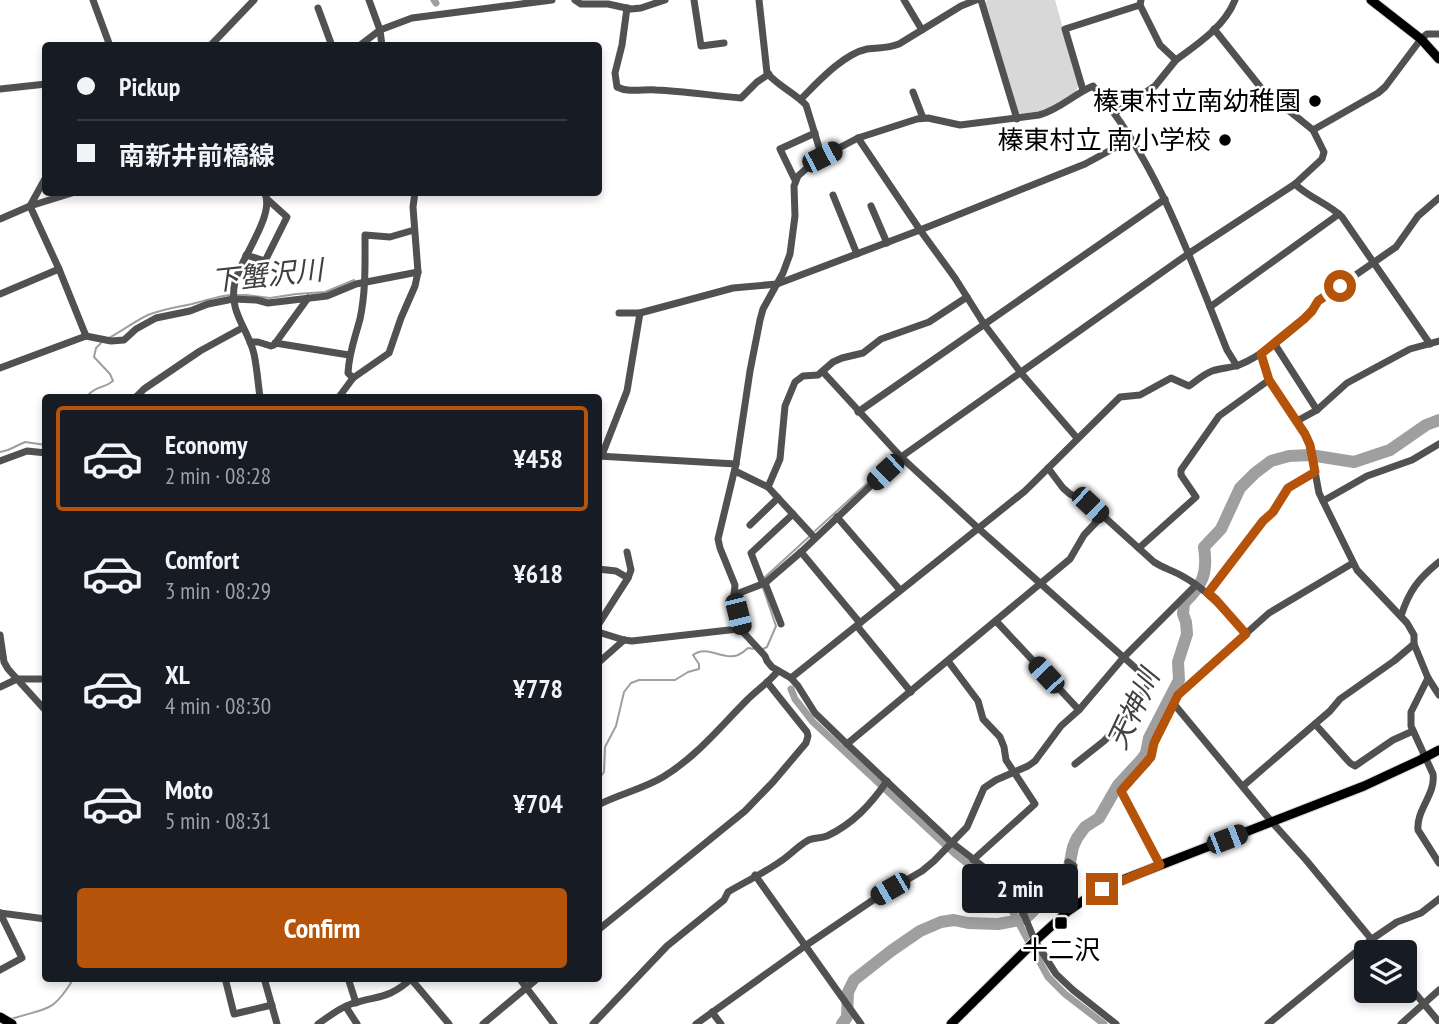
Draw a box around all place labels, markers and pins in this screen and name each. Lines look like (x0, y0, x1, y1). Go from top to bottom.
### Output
place label: 榛東村立南幼稚園 (1093, 84, 1301, 117)
marker: 榛東村立南幼稚園 (1307, 93, 1323, 109)
place label: 榛東村立 南小学校 (997, 123, 1211, 156)
marker: 榛東村立 南小学校 (1217, 132, 1233, 148)
marker: 十二沢 (1053, 915, 1069, 931)
place label: 十二沢 (1022, 933, 1100, 966)

